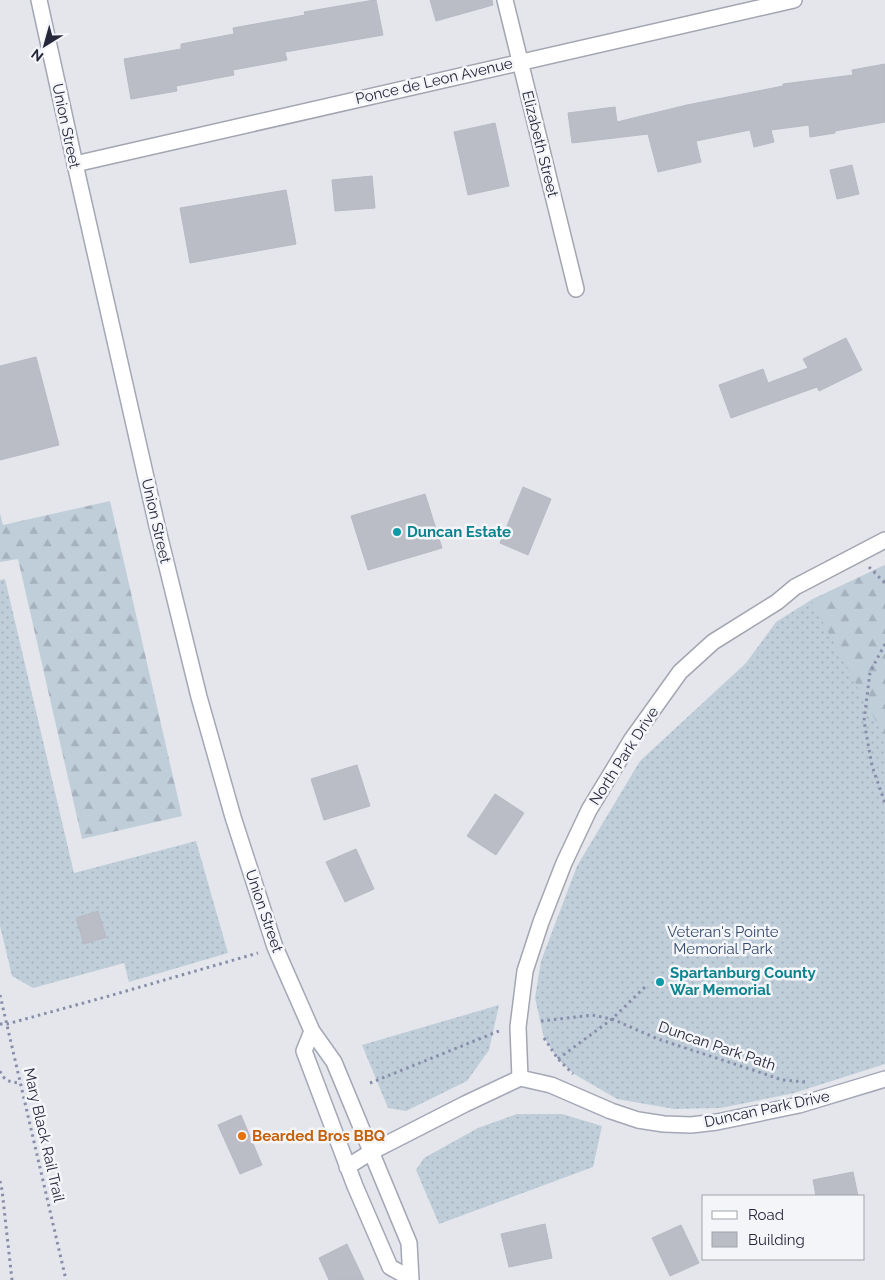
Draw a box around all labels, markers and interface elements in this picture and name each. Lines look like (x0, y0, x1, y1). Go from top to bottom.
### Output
north arrow (20, 20, 70, 70)
text: N (28, 46, 46, 65)
street label: Ponce de Leon Avenue (354, 54, 514, 108)
street label: Union Street (48, 82, 84, 170)
street label: Elizabeth Street (518, 89, 562, 199)
street label: Union Street (138, 477, 174, 565)
place label: Duncan Estate (407, 523, 511, 541)
marker: Duncan Estate (391, 526, 403, 538)
street label: North Park Drive (586, 703, 663, 808)
street label: Union Street (241, 867, 287, 955)
park label: Veteran's Pointe Memorial Park (667, 923, 779, 958)
place label: Spartanburg County War Memorial (670, 964, 816, 999)
marker: Spartanburg County War Memorial (654, 976, 666, 988)
street label: Duncan Park Path (656, 1017, 778, 1075)
street label: Mary Black Rail Trail (20, 1066, 68, 1205)
street label: Duncan Park Drive (703, 1087, 831, 1131)
place label: Bearded Bros BBQ (252, 1127, 385, 1145)
marker: Bearded Bros BBQ (236, 1130, 248, 1142)
legend (702, 1195, 865, 1260)
text: Road (748, 1206, 784, 1224)
text: Building (748, 1231, 805, 1249)

